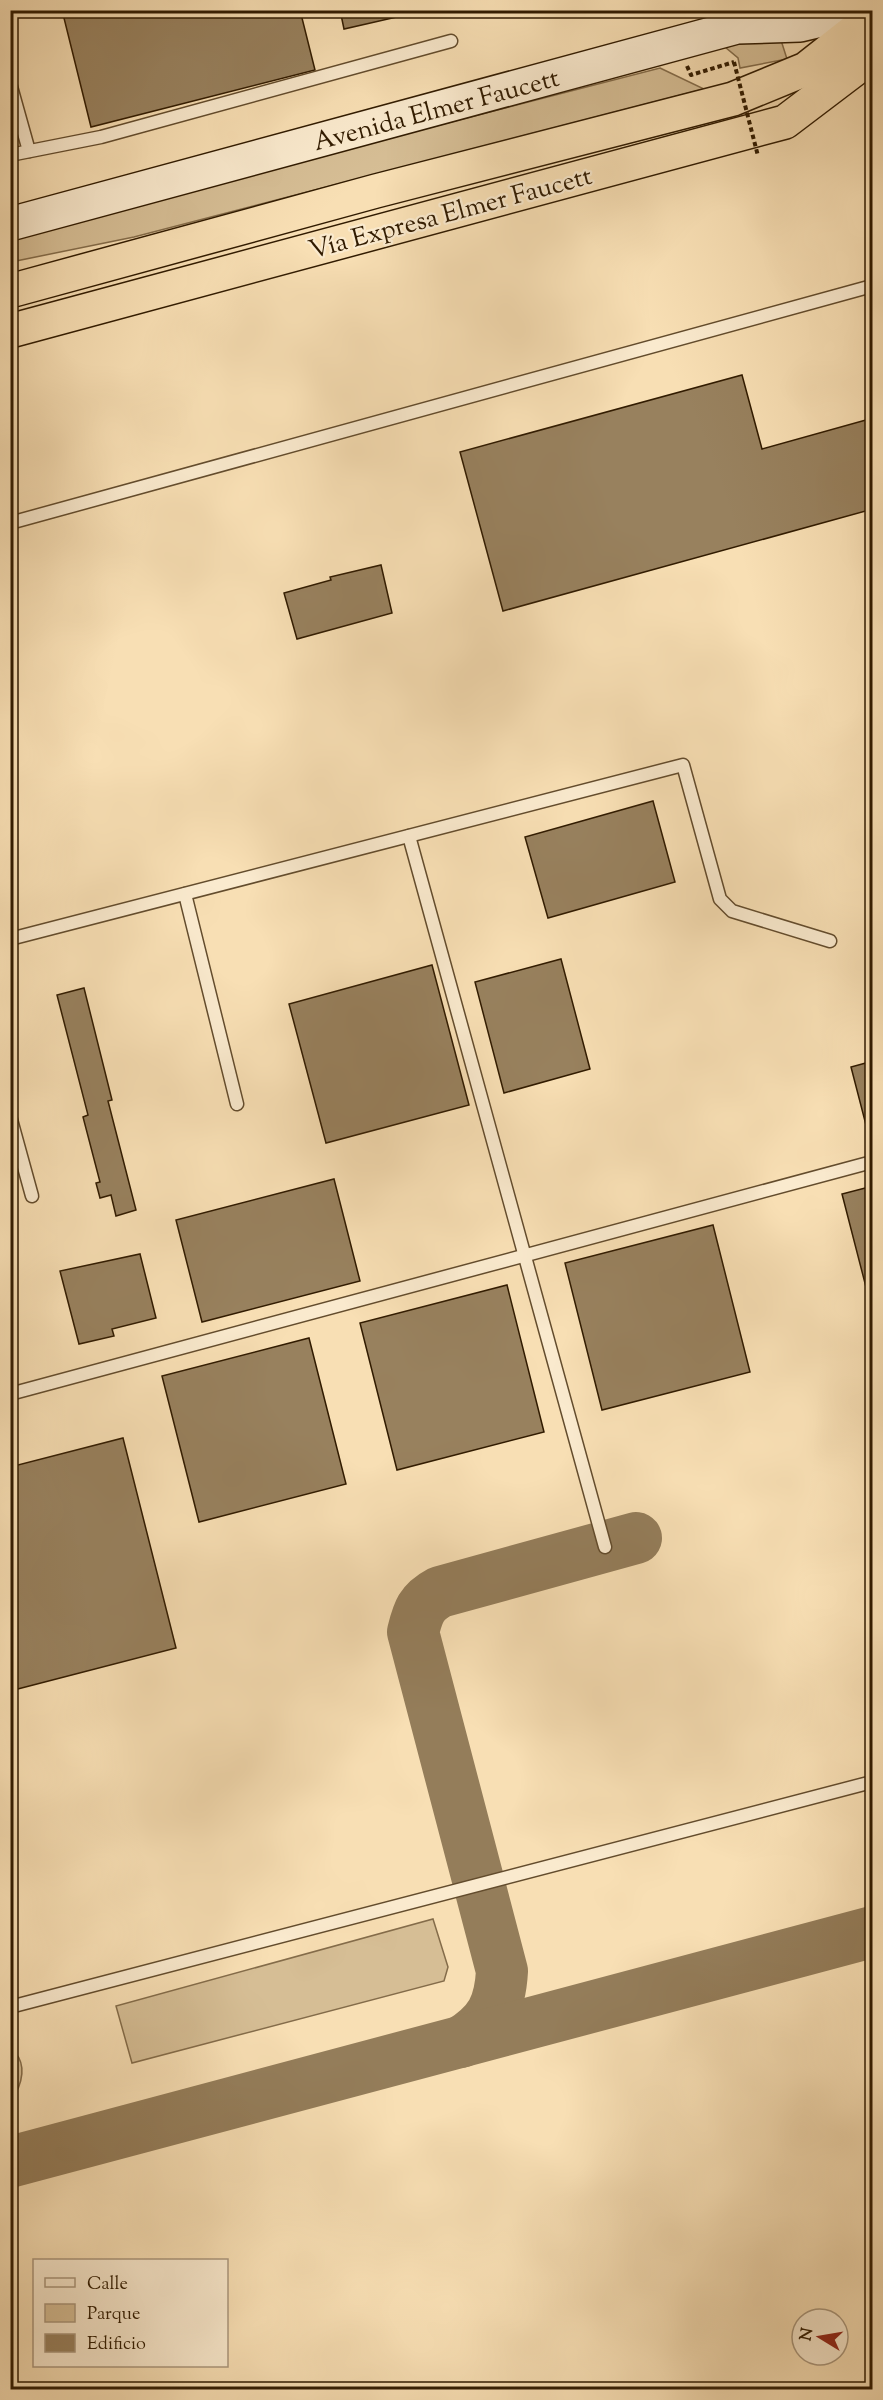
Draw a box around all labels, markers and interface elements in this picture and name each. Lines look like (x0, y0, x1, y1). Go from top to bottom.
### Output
street label: Avenida Elmer Faucett (310, 61, 564, 162)
street label: Vía Expresa Elmer Faucett (305, 159, 596, 270)
legend (33, 2259, 228, 2367)
text: Calle (87, 2272, 128, 2298)
text: Parque (87, 2302, 140, 2328)
north arrow (790, 2307, 850, 2367)
text: N (795, 2326, 820, 2343)
text: Edificio (87, 2332, 146, 2358)

